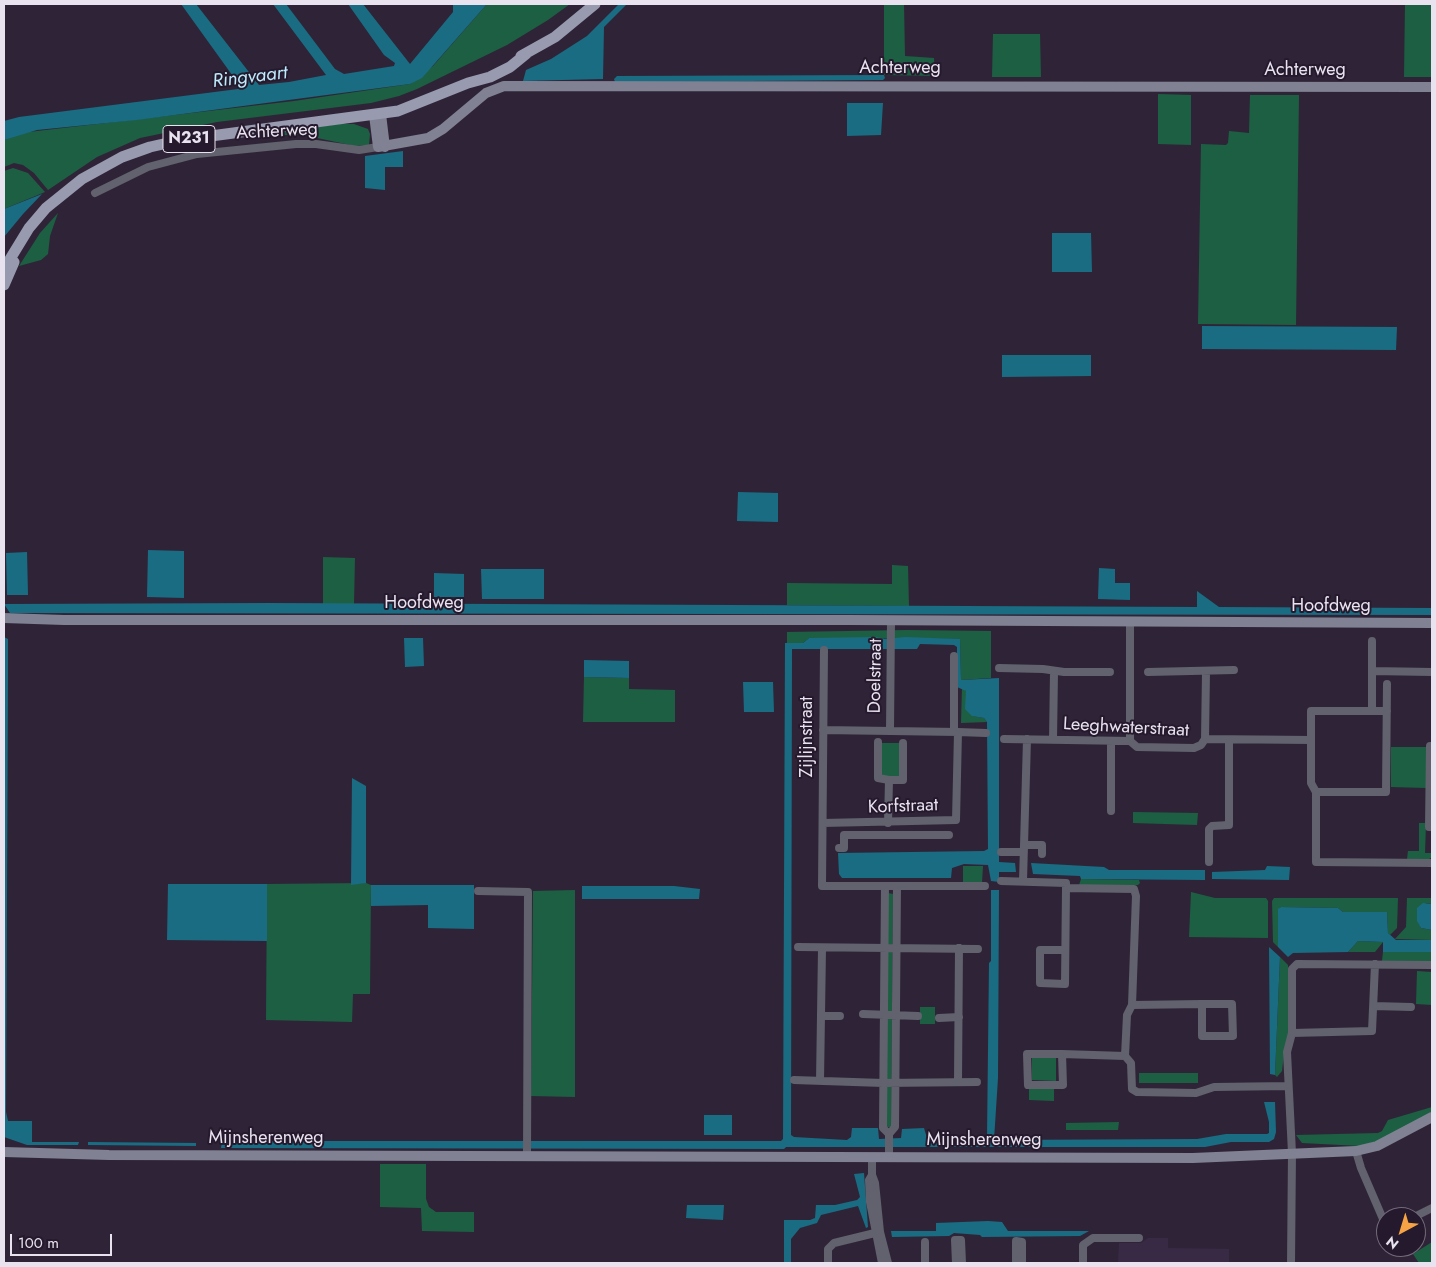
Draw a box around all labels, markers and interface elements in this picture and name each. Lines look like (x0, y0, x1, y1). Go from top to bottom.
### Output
street label: Achterweg (859, 58, 941, 80)
street label: Achterweg (1264, 60, 1346, 82)
water label: Ringvaart (211, 62, 289, 94)
street label: Achterweg (236, 119, 318, 145)
road number: N231 (163, 126, 215, 152)
street label: Hoofdweg (384, 593, 464, 615)
street label: Hoofdweg (1291, 596, 1371, 618)
street label: Doelstraat (865, 638, 887, 714)
street label: Zijlijnstraat (797, 696, 819, 778)
street label: Leeghwaterstraat (1062, 714, 1190, 742)
street label: Korfstraat (868, 795, 938, 819)
street label: Mijnsherenweg (208, 1128, 324, 1150)
street label: Mijnsherenweg (926, 1130, 1042, 1152)
north arrow (1376, 1207, 1426, 1257)
scale bar (12, 1224, 115, 1256)
text: 100 m (18, 1232, 59, 1254)
text: N (1382, 1232, 1403, 1254)

